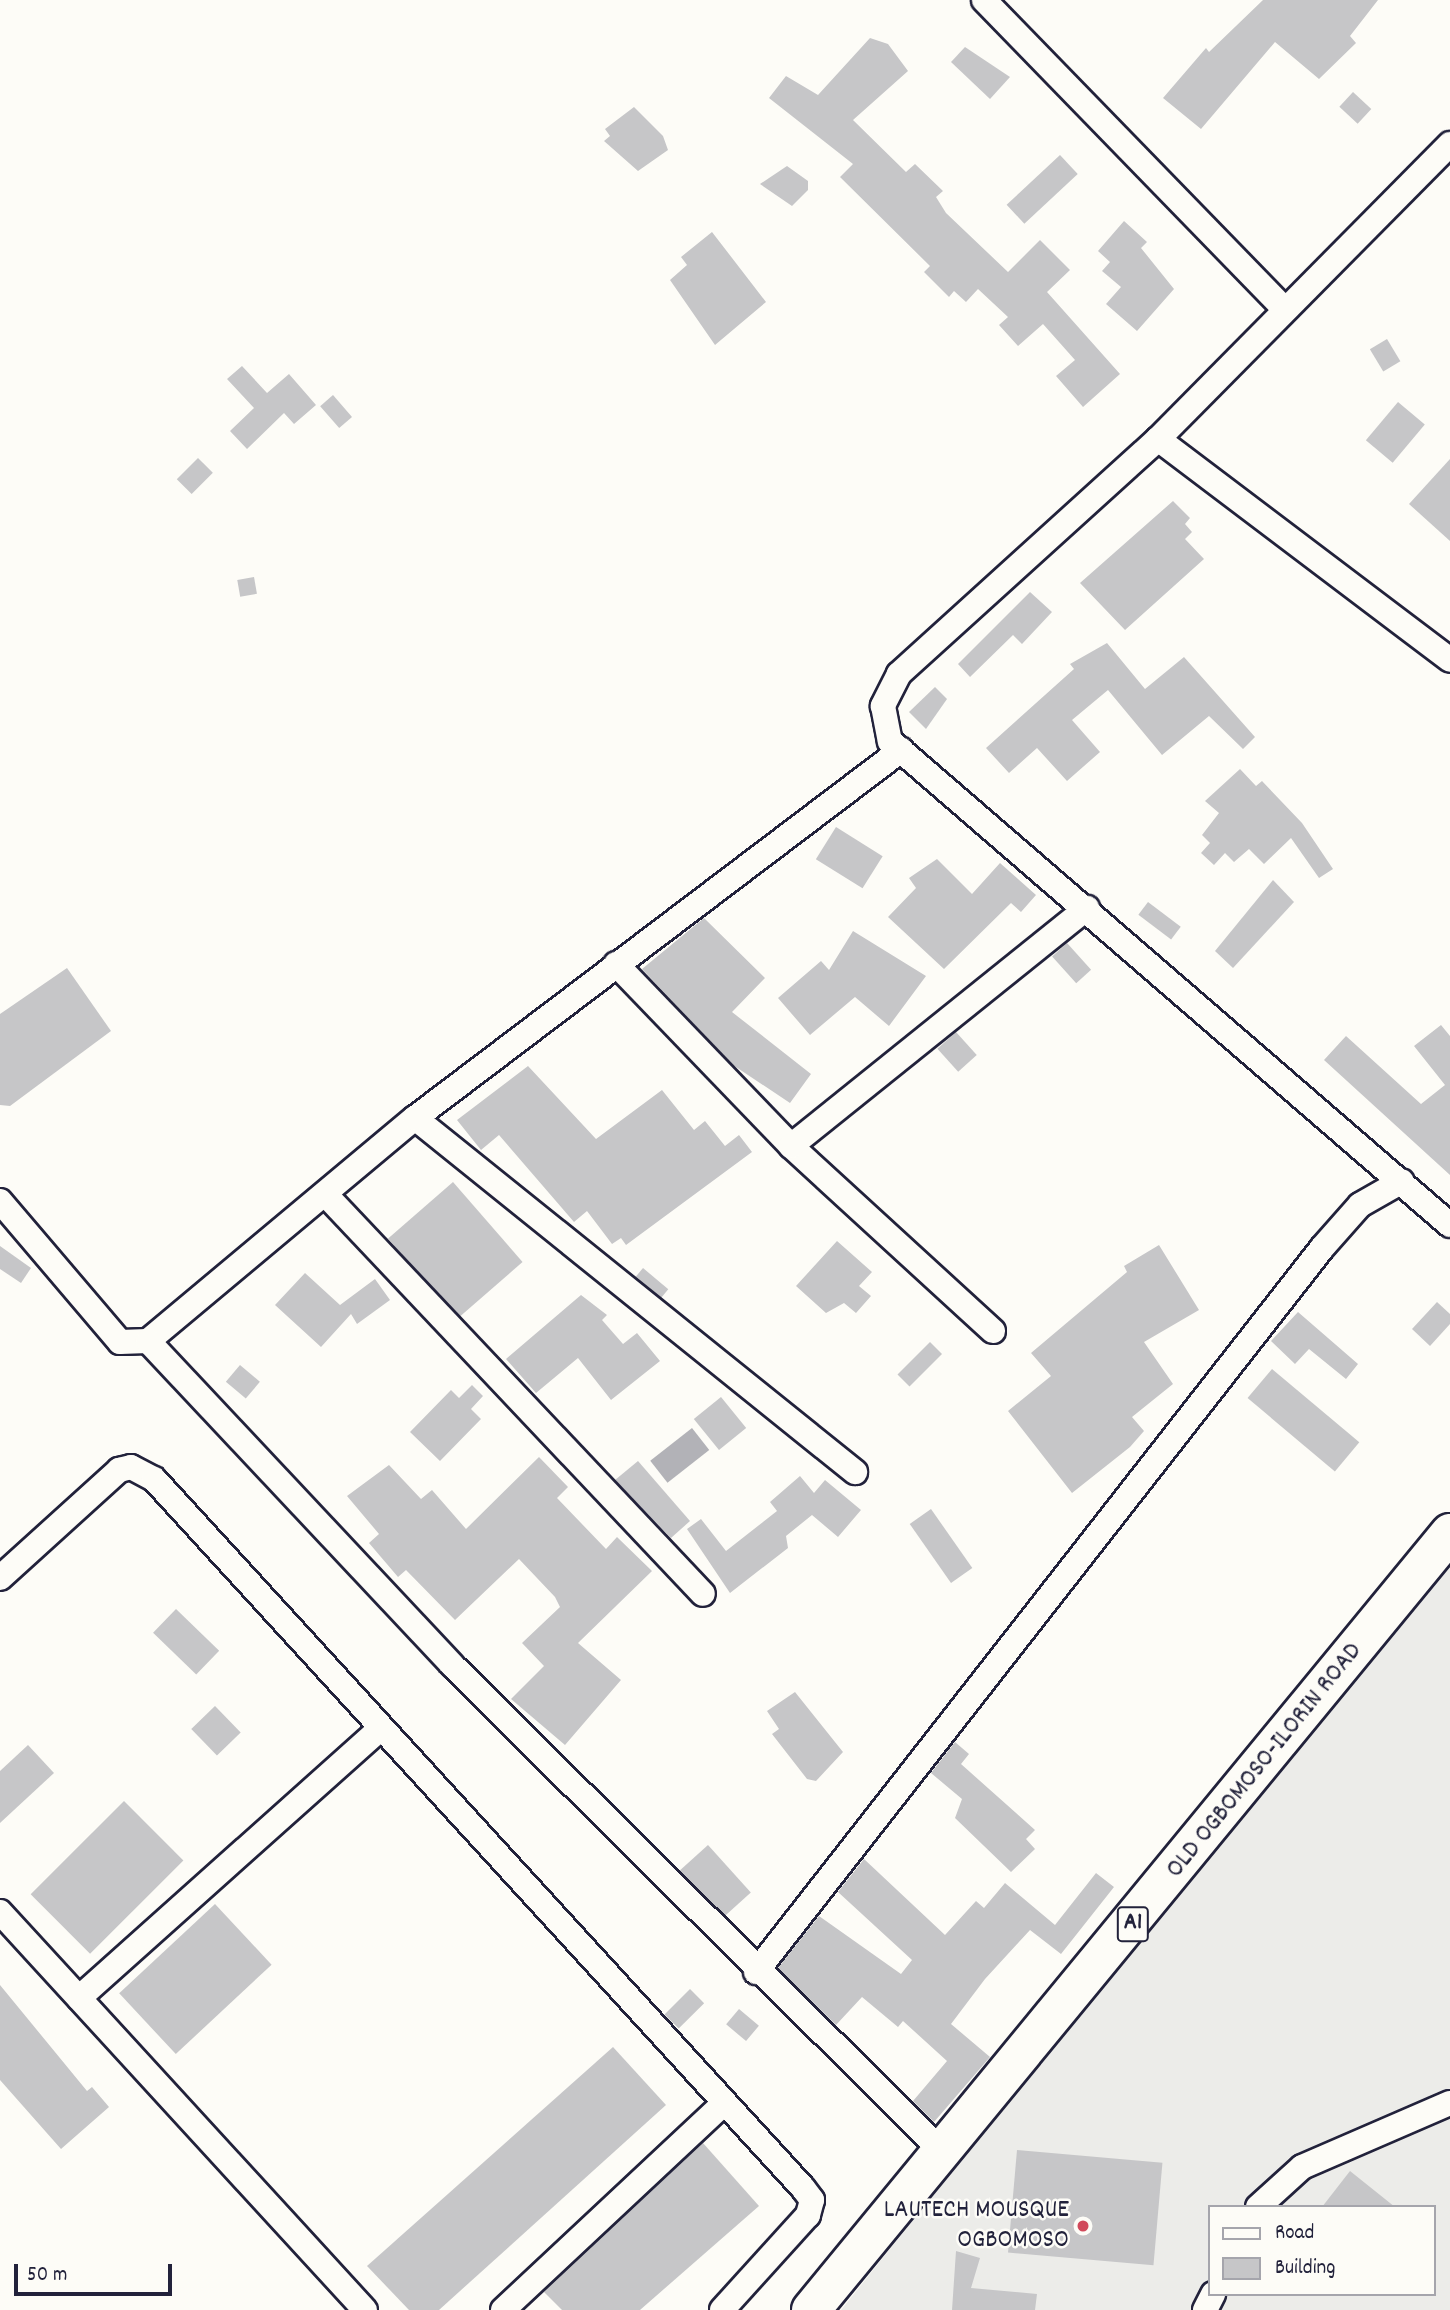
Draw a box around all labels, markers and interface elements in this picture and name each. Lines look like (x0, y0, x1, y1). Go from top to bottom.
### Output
street label: OLD OGBOMOSO-ILORIN ROAD (1160, 1637, 1370, 1885)
road number: A1 (1116, 1903, 1150, 1944)
place label: LAUTECH MOUSQUE OGBOMOSO (884, 2195, 1069, 2256)
legend (1208, 2205, 1436, 2296)
marker: LAUTECH MOUSQUE OGBOMOSO (1075, 2218, 1091, 2234)
text: Road (1275, 2219, 1314, 2249)
scale bar (18, 2250, 175, 2294)
text: Building (1275, 2254, 1335, 2284)
text: 50 m (27, 2261, 67, 2291)

